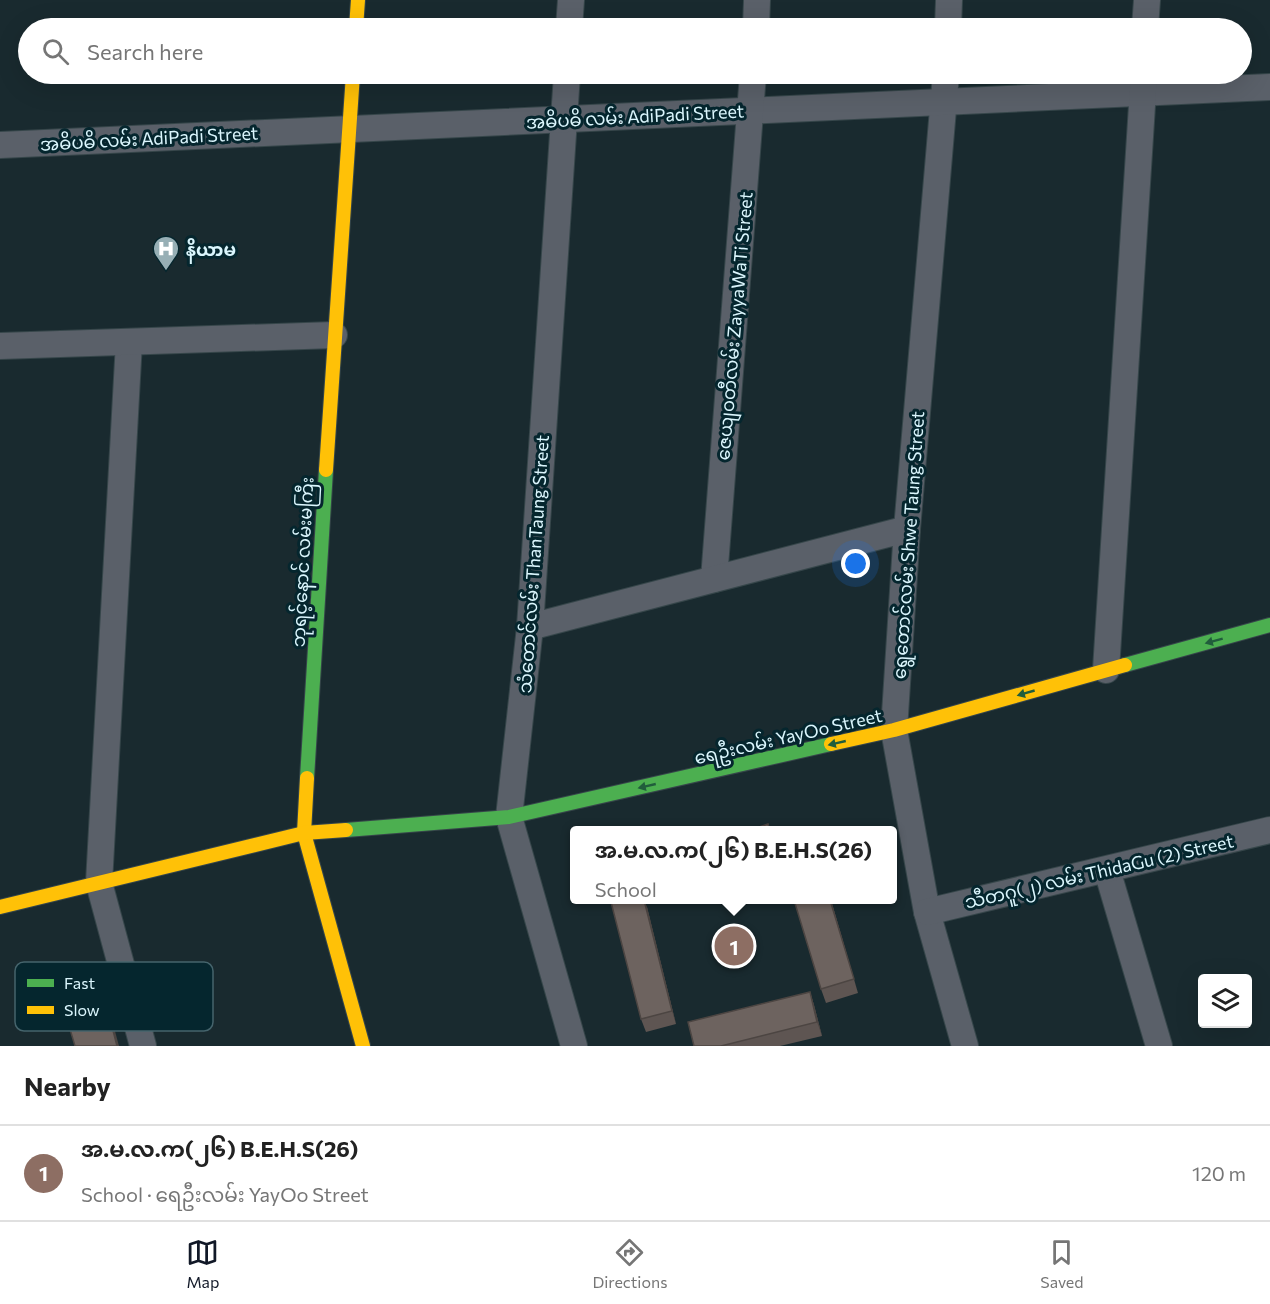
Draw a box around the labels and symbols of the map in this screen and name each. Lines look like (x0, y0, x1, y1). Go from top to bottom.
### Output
street label: အဓိပဓိ လမ်း AdiPadi Street (525, 97, 745, 133)
street label: အဓိပဓိ လမ်း AdiPadi Street (39, 119, 259, 155)
street label: ဇေယျဝတီလမ်း ZayyaWaTi Street (709, 191, 762, 462)
hospital icon: နိယာမ (151, 234, 181, 272)
place label: နိယာမ (186, 238, 236, 264)
street label: ရွေတောင်လမ်း Shwe Taung Street (887, 410, 933, 680)
street label: သံတောင်လမ်း ThanTaung Street (512, 434, 553, 694)
street label: ဘုရင့်နောင် လမ်းမကြီး (285, 476, 322, 648)
your location (841, 549, 870, 578)
one-way arrow (1204, 637, 1222, 646)
one-way arrow (1017, 689, 1035, 698)
street label: ရေဦးလမ်း YayOo Street (692, 703, 885, 773)
one-way arrow (827, 739, 846, 748)
one-way arrow (638, 781, 656, 791)
street label: သီတဂူ(၂) လမ်း ThidaGu (2) Street (962, 827, 1237, 918)
pin: 1 (714, 924, 754, 968)
legend (15, 962, 213, 1031)
text: Fast (64, 973, 95, 992)
text: Slow (64, 1000, 100, 1019)

